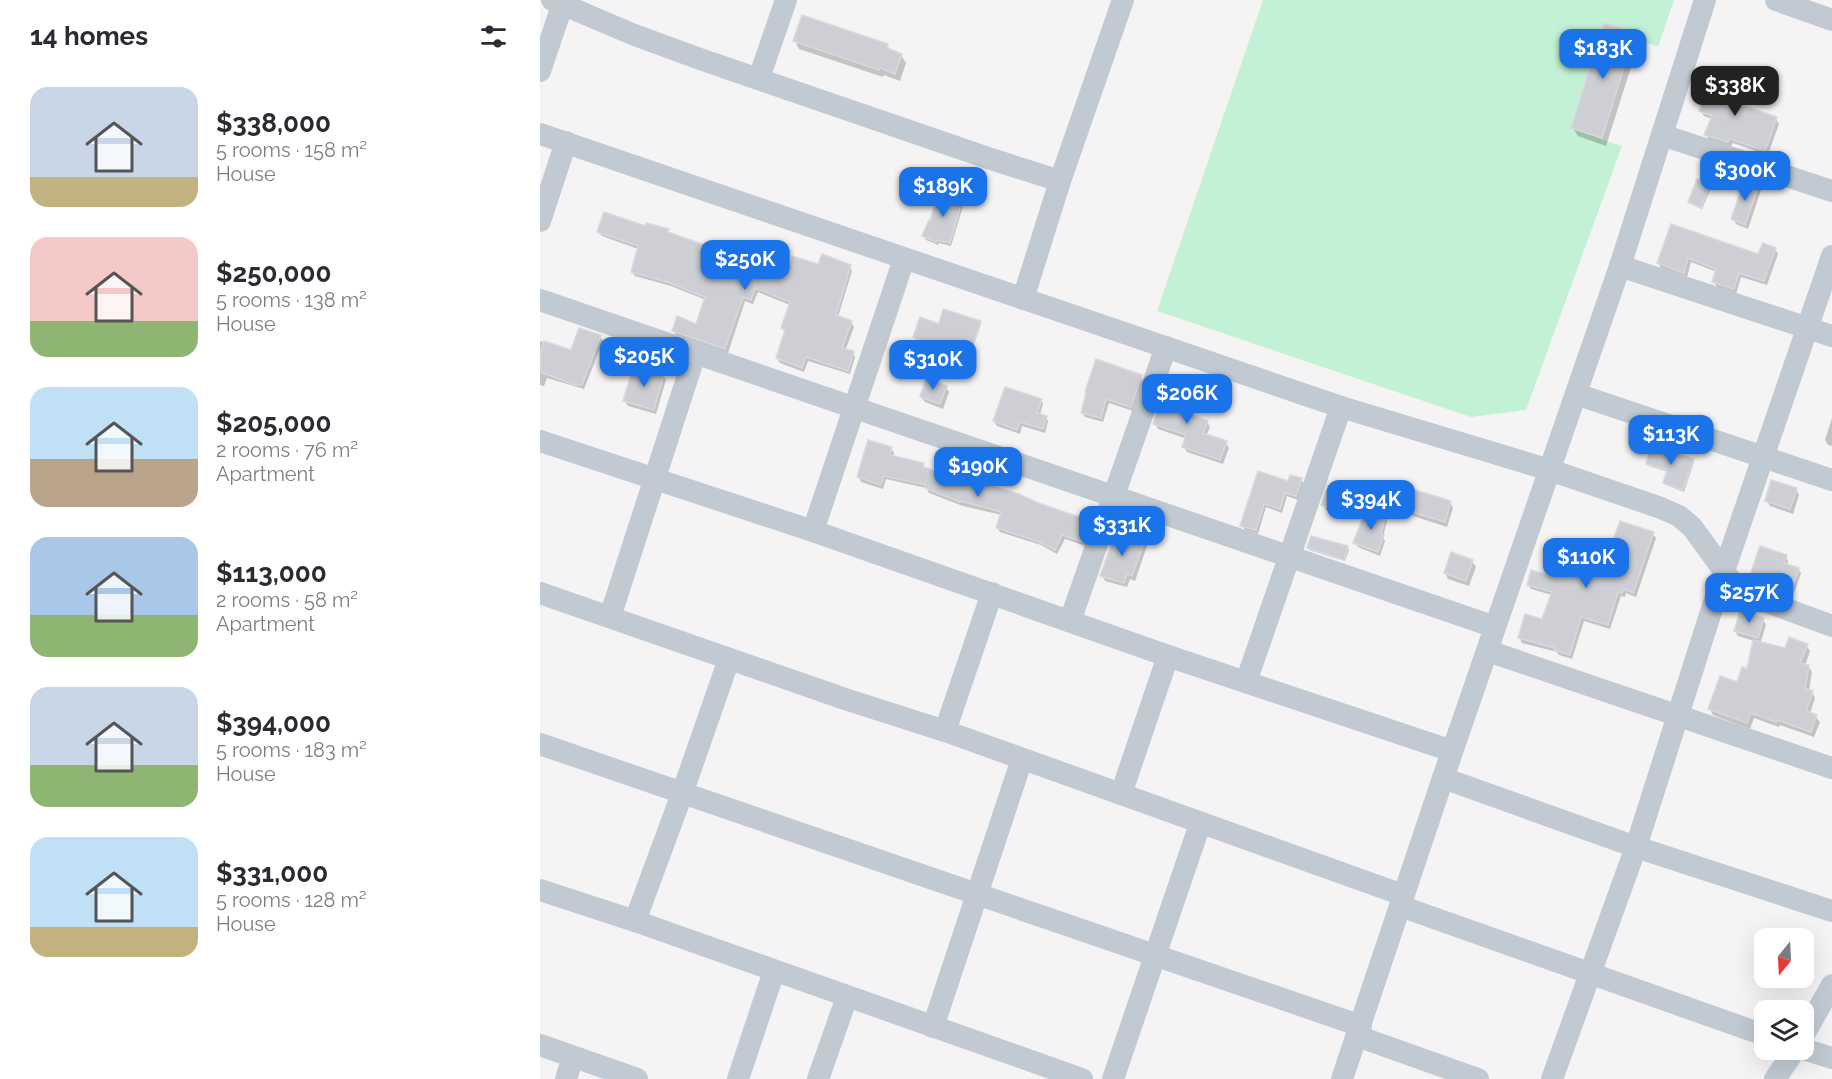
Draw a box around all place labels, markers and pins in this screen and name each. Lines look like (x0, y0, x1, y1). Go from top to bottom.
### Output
pin: $183K (1561, 29, 1645, 80)
pin: $338K (1693, 66, 1777, 117)
pin: $300K (1703, 151, 1787, 202)
pin: $189K (901, 167, 985, 218)
pin: $250K (703, 240, 787, 291)
pin: $205K (602, 337, 686, 388)
pin: $310K (891, 340, 975, 391)
pin: $206K (1145, 374, 1229, 425)
pin: $113K (1629, 415, 1713, 466)
pin: $190K (936, 447, 1020, 498)
pin: $394K (1329, 480, 1413, 531)
pin: $331K (1080, 506, 1164, 557)
pin: $110K (1544, 538, 1628, 589)
pin: $257K (1707, 573, 1791, 624)

